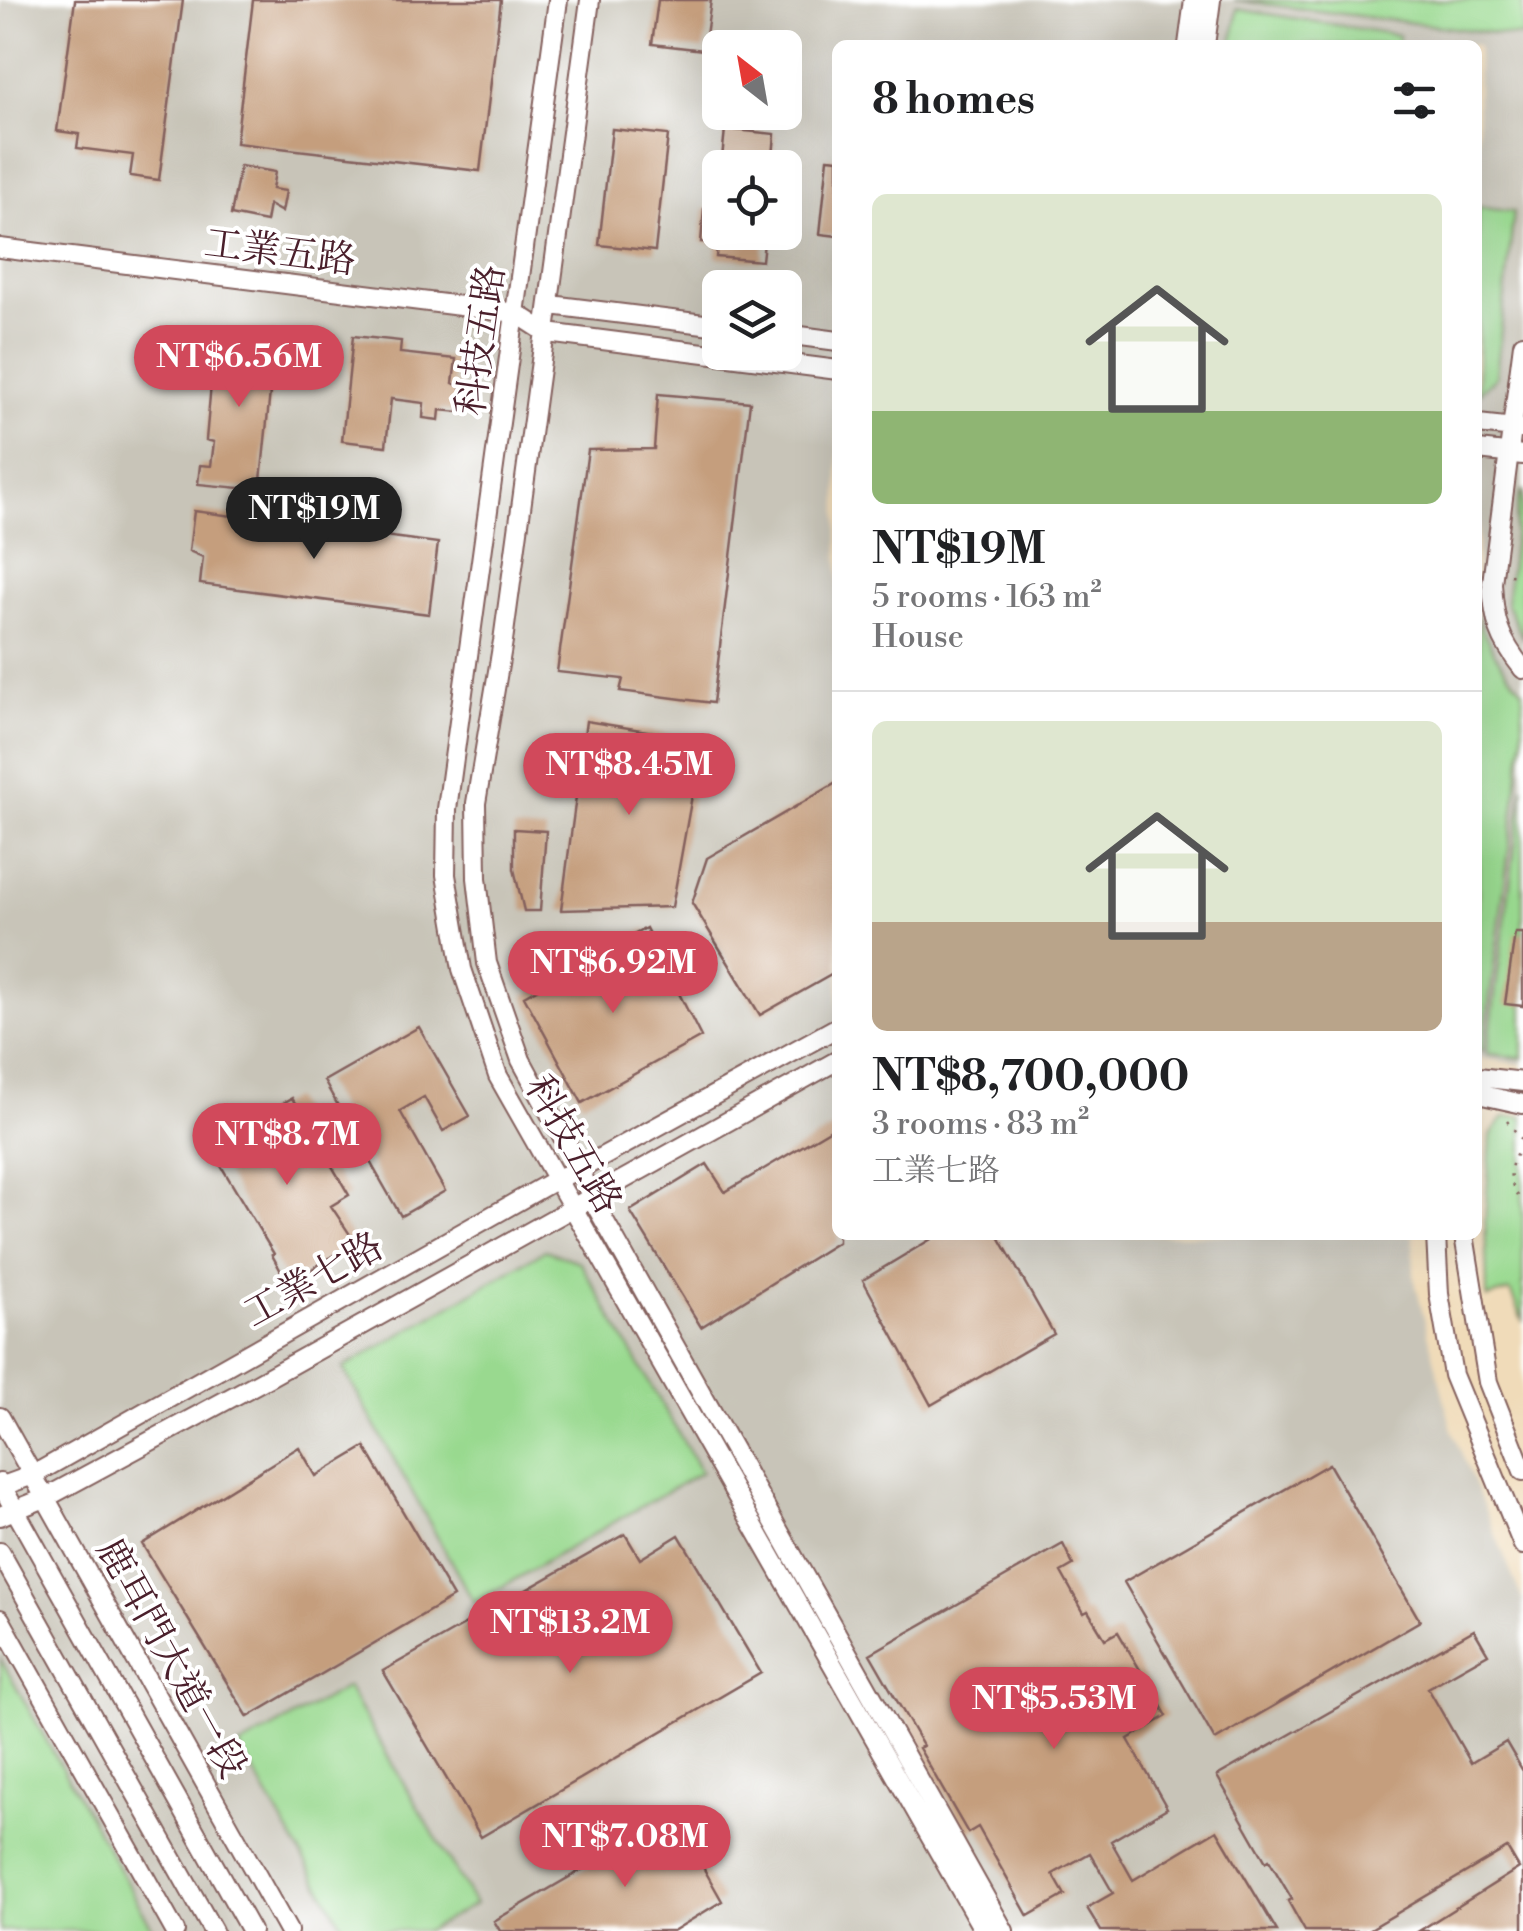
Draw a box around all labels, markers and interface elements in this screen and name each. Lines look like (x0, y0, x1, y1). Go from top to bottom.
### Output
north arrow (702, 30, 802, 130)
map controls (702, 30, 802, 370)
icon: filters (1387, 73, 1442, 128)
text: 8 homes (872, 74, 1035, 127)
button: locate (702, 150, 802, 250)
street label: 工業五路 (202, 220, 358, 285)
icon: home (1067, 259, 1247, 439)
street label: 科技五路 (448, 262, 515, 419)
button: layers (702, 270, 802, 370)
pin: NT$6.56M (136, 325, 342, 410)
text: NT$6.56M (156, 337, 322, 377)
pin: NT$19M (233, 477, 395, 562)
text: NT$19M (248, 489, 380, 529)
text: NT$19M (872, 524, 1045, 577)
text: 5 rooms · 163 m² (872, 577, 1102, 617)
text: House (872, 617, 964, 657)
pin: NT$8.45M (526, 733, 732, 818)
text: NT$8.45M (545, 745, 713, 785)
icon: home (1067, 786, 1247, 966)
pin: NT$6.92M (510, 931, 716, 1016)
text: NT$6.92M (530, 943, 696, 983)
text: NT$8,700,000 (872, 1051, 1189, 1104)
street label: 科技五路 (514, 1067, 631, 1222)
pin: NT$8.7M (195, 1103, 379, 1188)
text: 3 rooms · 83 m² (872, 1104, 1089, 1144)
text: NT$8.7M (214, 1115, 360, 1155)
text: 工業七路 (872, 1151, 1000, 1191)
street label: 工業七路 (236, 1223, 392, 1338)
street label: 鹿耳門大道一段 (86, 1531, 256, 1786)
pin: NT$13.2M (467, 1591, 673, 1676)
text: NT$13.2M (490, 1603, 650, 1643)
pin: NT$5.53M (951, 1667, 1157, 1752)
text: NT$5.53M (972, 1679, 1136, 1719)
pin: NT$7.08M (522, 1805, 728, 1890)
text: NT$7.08M (542, 1817, 708, 1857)

